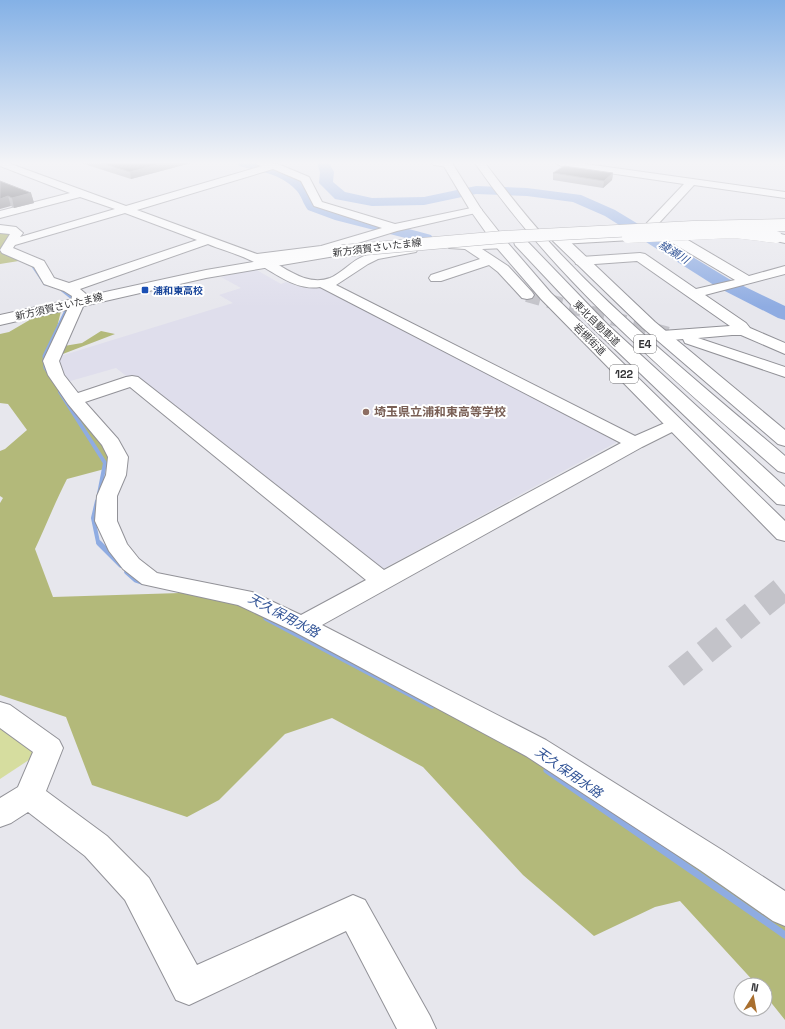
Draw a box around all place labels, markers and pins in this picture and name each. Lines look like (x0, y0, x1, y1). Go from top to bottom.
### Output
place label: 浦和東高校 (153, 284, 203, 297)
marker: 浦和東高校 (140, 285, 150, 295)
place label: 埼玉県立浦和東高等学校 (374, 404, 506, 420)
marker: 埼玉県立浦和東高等学校 (361, 407, 371, 417)

